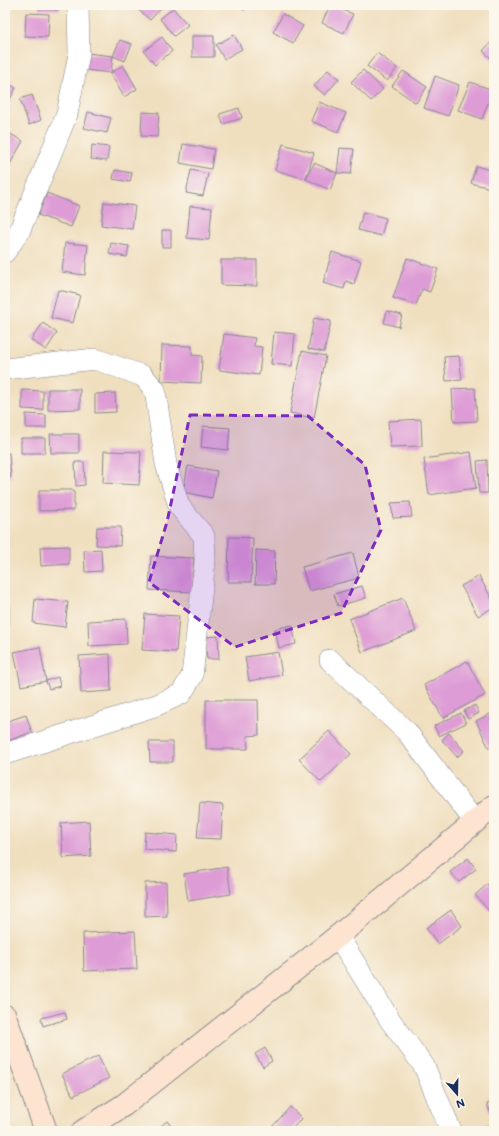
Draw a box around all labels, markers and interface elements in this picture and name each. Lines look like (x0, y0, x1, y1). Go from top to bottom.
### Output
north arrow (437, 1074, 477, 1114)
text: N (454, 1095, 467, 1112)

